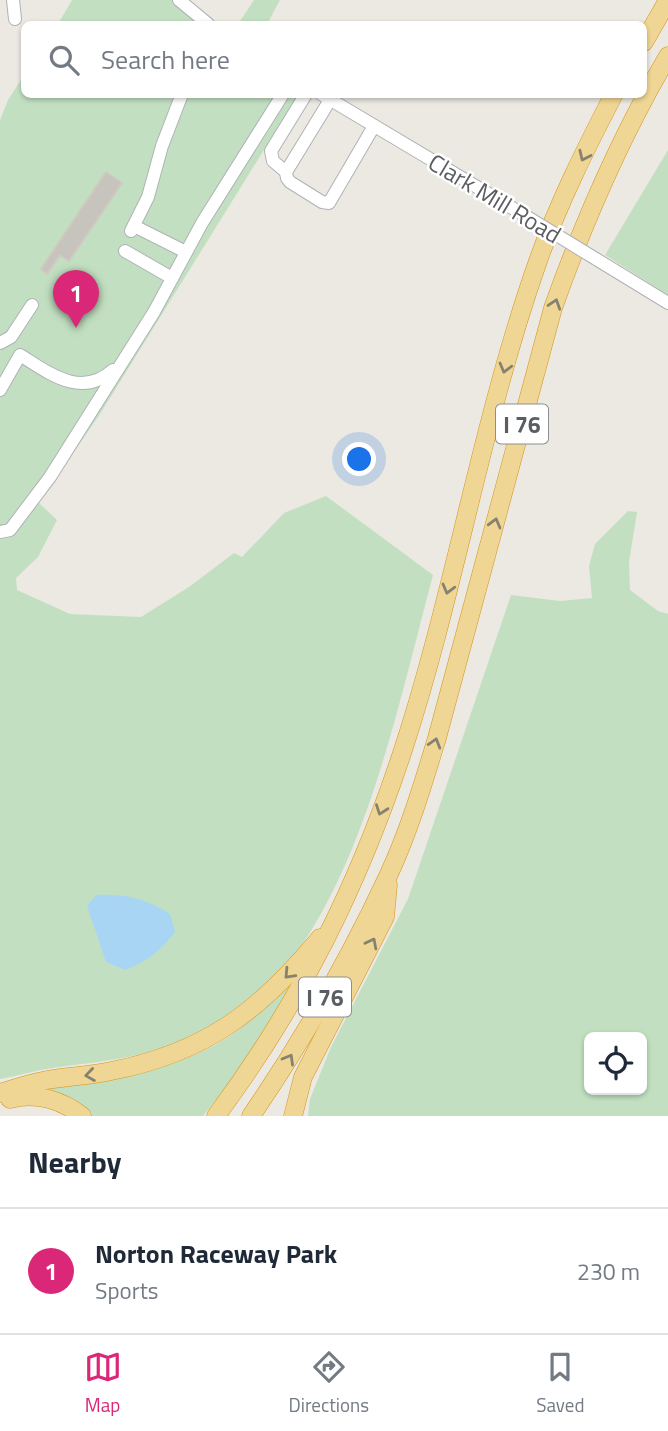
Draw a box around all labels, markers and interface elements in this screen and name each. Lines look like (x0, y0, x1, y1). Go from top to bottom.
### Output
search box (21, 21, 647, 98)
text: Search here (101, 40, 230, 79)
icon: search (45, 41, 83, 79)
street label: Clark Mill Road (422, 144, 568, 252)
one-way arrow (578, 149, 592, 161)
pin: 1 (53, 270, 99, 328)
one-way arrow (547, 298, 561, 310)
one-way arrow (498, 362, 513, 374)
road number: I 76 (496, 404, 548, 444)
your location (342, 442, 376, 476)
one-way arrow (487, 517, 501, 529)
one-way arrow (442, 583, 456, 595)
one-way arrow (427, 737, 442, 749)
one-way arrow (375, 803, 389, 815)
one-way arrow (363, 938, 377, 950)
one-way arrow (284, 966, 297, 979)
road number: I 76 (299, 978, 351, 1016)
map controls (584, 1032, 647, 1095)
button: locate (584, 1032, 647, 1095)
one-way arrow (280, 1053, 293, 1066)
one-way arrow (85, 1067, 96, 1082)
text: Nearby (28, 1139, 121, 1185)
text: Norton Raceway Park (95, 1234, 337, 1273)
text: 1 (45, 1254, 57, 1289)
text: 230 m (577, 1254, 640, 1289)
text: Sports (95, 1273, 158, 1308)
tab: Map (84, 1348, 122, 1419)
tab: Directions (289, 1348, 369, 1419)
tab: Saved (536, 1348, 584, 1419)

